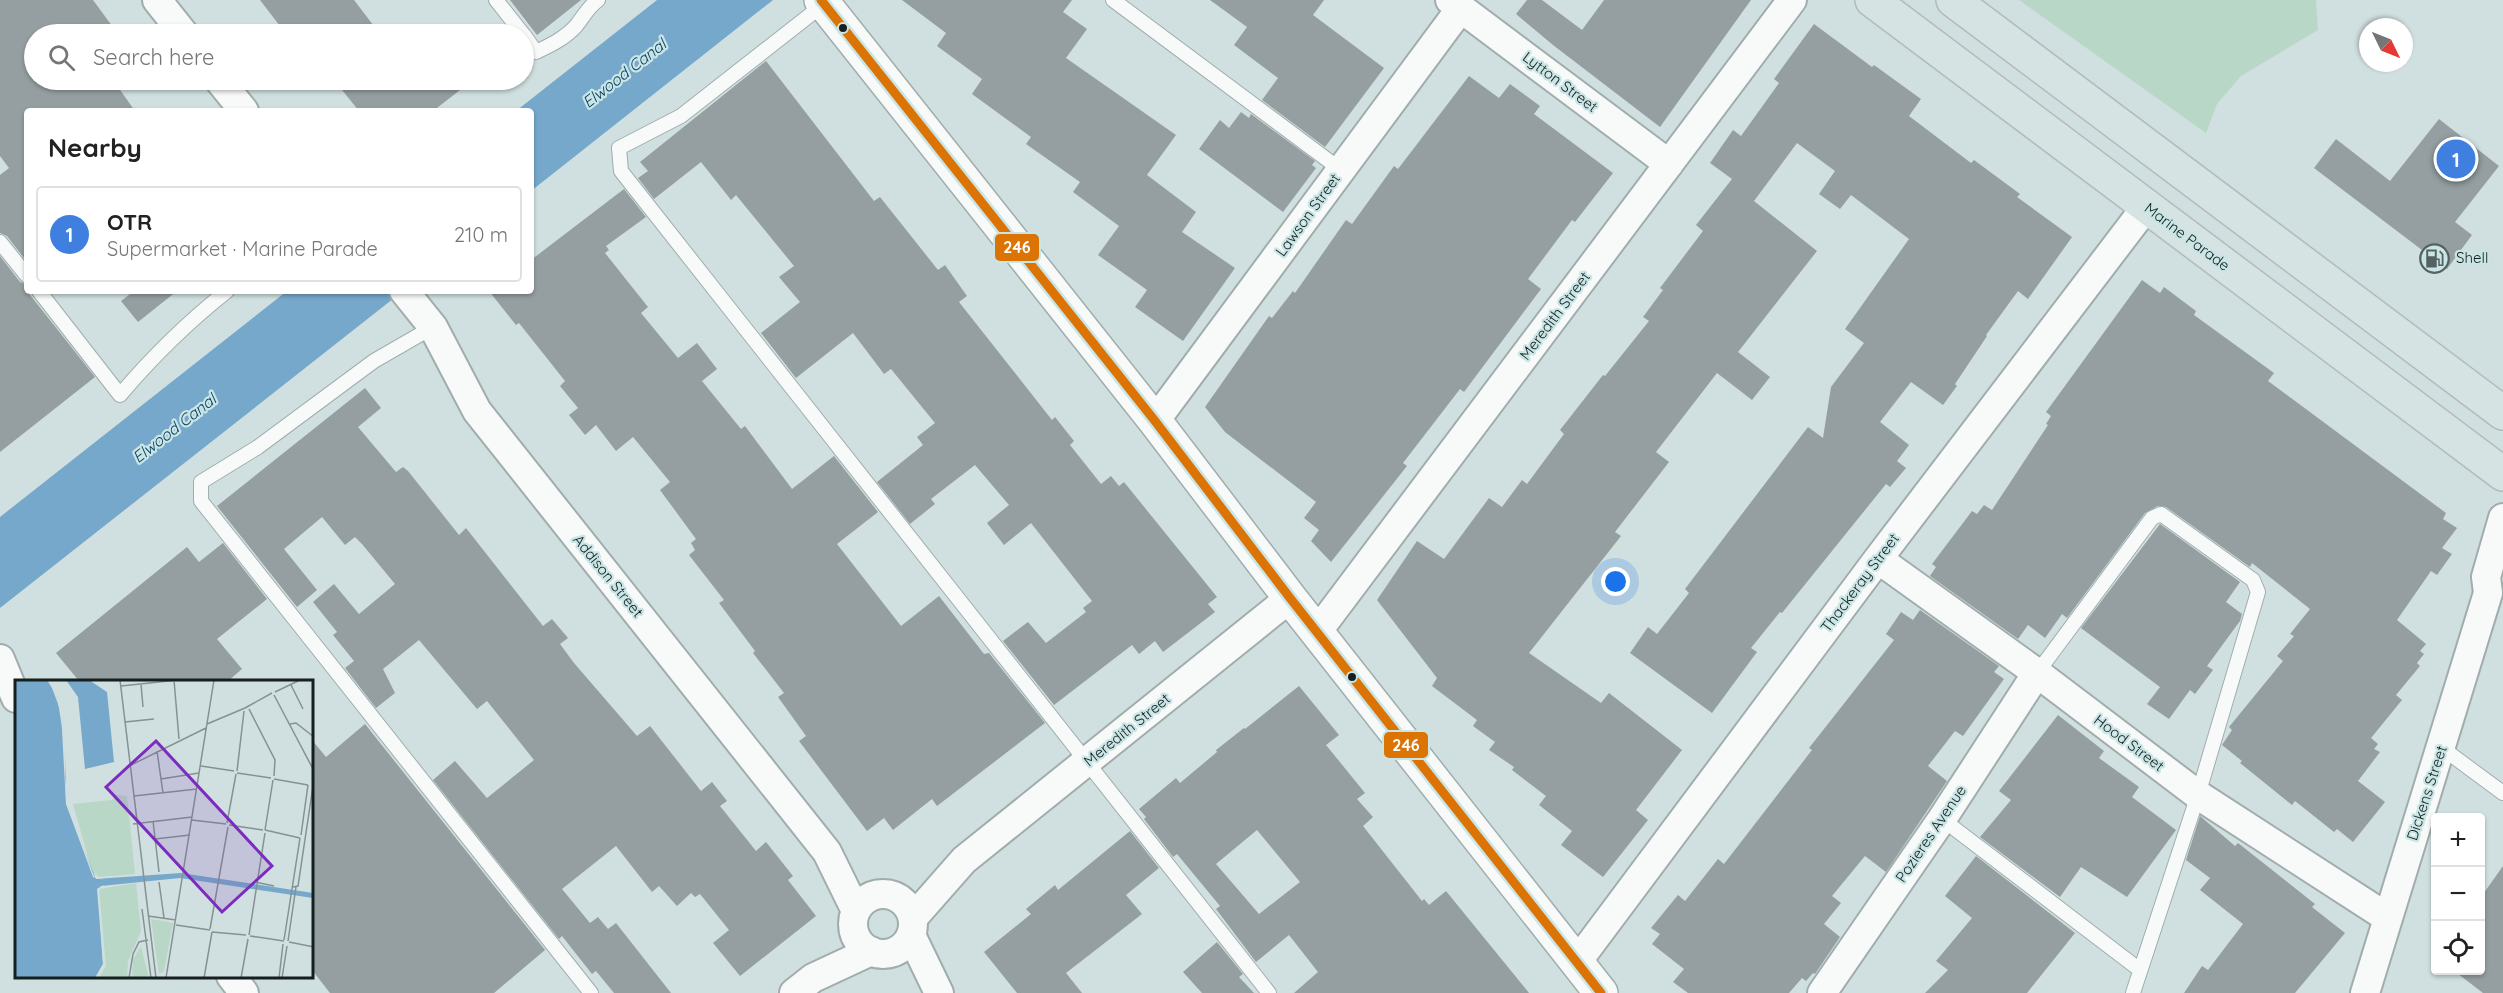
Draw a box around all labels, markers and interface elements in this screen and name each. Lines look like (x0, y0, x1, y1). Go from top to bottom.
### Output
north arrow (2359, 18, 2413, 72)
unlabelled marker (837, 22, 849, 34)
search box (24, 24, 534, 90)
water label: Elwood Canal (578, 33, 672, 112)
icon: search (45, 41, 78, 74)
text: Search here (93, 43, 214, 71)
street label: Lytton Street (1519, 47, 1602, 116)
text: Nearby (48, 131, 142, 164)
pin: 1 (2436, 136, 2476, 182)
street label: Lawson Street (1271, 169, 1344, 260)
street label: Marine Parade (2141, 198, 2234, 275)
text: OTR (107, 208, 152, 236)
text: 1 (66, 222, 73, 247)
text: 210 m (454, 222, 508, 247)
line badge: 246 (994, 233, 1040, 262)
text: Supermarket · Marine Parade (107, 236, 378, 261)
text: 246 (1003, 237, 1031, 257)
fuel station icon: Shell (2419, 242, 2451, 274)
place label: Shell (2456, 248, 2488, 267)
street label: Meredith Street (1515, 268, 1594, 364)
water label: Elwood Canal (128, 388, 222, 467)
street label: Addison Street (569, 530, 648, 621)
street label: Thackeray Street (1816, 530, 1903, 636)
your location (1601, 567, 1630, 596)
unlabelled marker (1346, 671, 1358, 683)
inset map (15, 680, 314, 978)
street label: Meredith Street (1080, 689, 1174, 770)
street label: Hood Street (2090, 710, 2168, 775)
line badge: 246 (1383, 731, 1429, 759)
text: 246 (1392, 735, 1420, 755)
street label: Dickens Street (2402, 743, 2451, 843)
street label: Pozieres Avenue (1891, 782, 1970, 886)
map controls (2431, 813, 2485, 975)
button: + (2431, 813, 2485, 867)
button: − (2431, 867, 2485, 921)
button: locate (2431, 921, 2485, 975)

